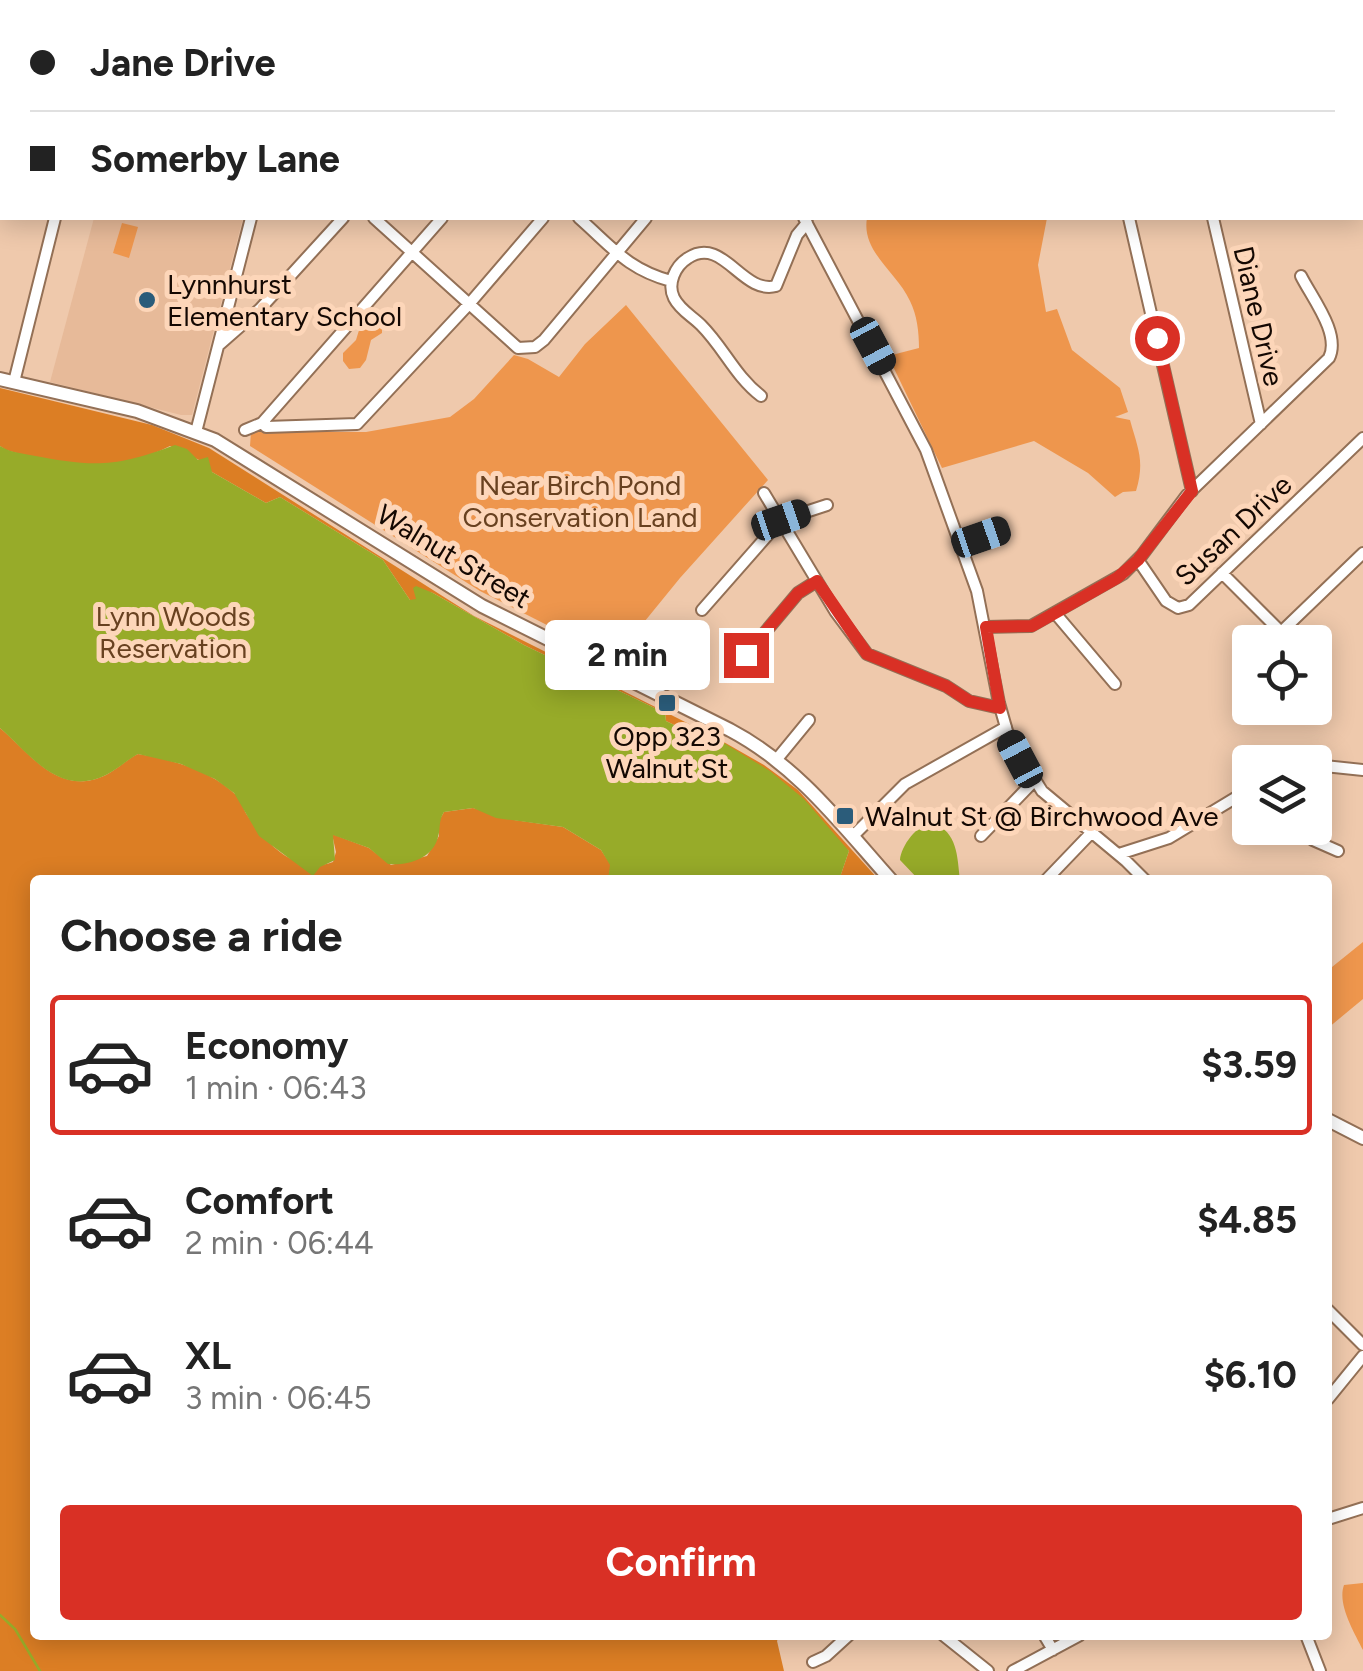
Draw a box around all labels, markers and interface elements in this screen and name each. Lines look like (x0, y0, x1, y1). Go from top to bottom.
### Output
text: Jane Drive (90, 40, 275, 86)
text: Somerby Lane (90, 136, 340, 182)
street label: Diane Drive (1226, 243, 1292, 389)
place label: Lynnhurst Elementary School (167, 267, 402, 333)
marker: Lynnhurst Elementary School (136, 289, 158, 311)
car (846, 312, 900, 380)
route start (1135, 316, 1180, 361)
street label: Susan Drive (1167, 467, 1299, 593)
park label: Near Birch Pond Conservation Land (462, 468, 698, 534)
car (748, 496, 814, 544)
street label: Walnut Street (371, 497, 537, 615)
car (948, 513, 1014, 561)
park label: Lynn Woods Reservation (96, 599, 251, 665)
callout: 2 min (546, 620, 711, 690)
map controls (1232, 625, 1332, 845)
button: locate (1232, 625, 1332, 725)
route end (724, 633, 769, 678)
text: 2 min (587, 636, 668, 674)
marker: Opp 323 Walnut St (656, 692, 678, 714)
place label: Opp 323 Walnut St (606, 719, 728, 785)
car (993, 725, 1047, 793)
button: layers (1232, 745, 1332, 845)
place label: Walnut St @ Birchwood Ave (865, 799, 1218, 833)
marker: Walnut St @ Birchwood Ave (834, 805, 856, 827)
text: Choose a ride (60, 908, 342, 962)
icon: car (65, 1020, 155, 1110)
text: Economy (185, 1023, 348, 1069)
text: $3.59 (1201, 1042, 1297, 1088)
text: 1 min · 06:43 (185, 1069, 367, 1107)
icon: car (65, 1175, 155, 1265)
text: Comfort (185, 1178, 334, 1224)
text: $4.85 (1197, 1197, 1297, 1243)
text: 2 min · 06:44 (185, 1224, 374, 1262)
icon: car (65, 1330, 155, 1420)
text: XL (185, 1333, 231, 1379)
text: $6.10 (1204, 1352, 1297, 1398)
text: 3 min · 06:45 (185, 1379, 372, 1417)
button: Confirm (60, 1505, 1302, 1620)

